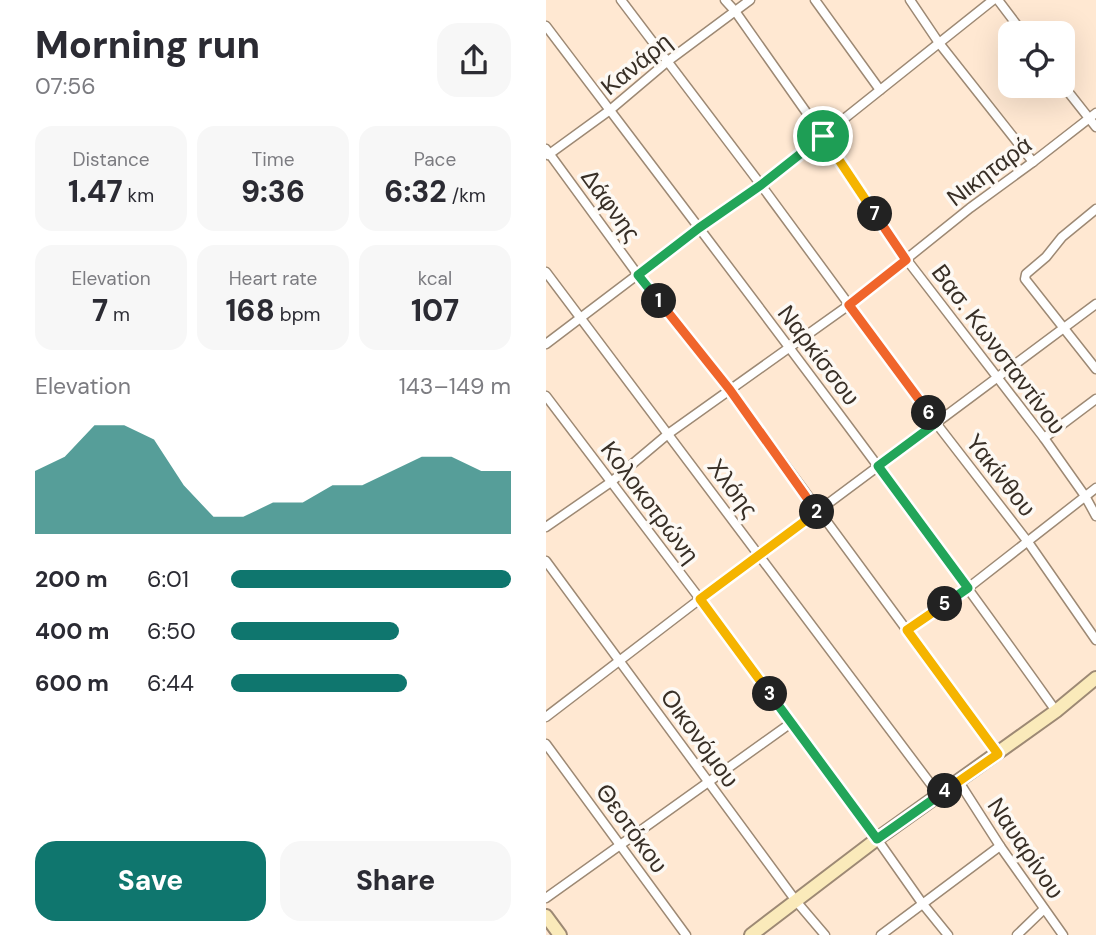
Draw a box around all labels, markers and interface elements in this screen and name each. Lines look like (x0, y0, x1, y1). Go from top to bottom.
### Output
text: Morning run (35, 20, 260, 70)
map controls (998, 21, 1075, 98)
button: locate (998, 21, 1075, 98)
button: share (437, 23, 511, 97)
street label: Κανάρη (594, 26, 678, 102)
text: 07:56 (35, 71, 96, 101)
pin (793, 106, 853, 166)
icon: arrive (804, 117, 842, 155)
street label: Νικηταρά (940, 129, 1038, 213)
text: Distance (72, 147, 150, 172)
text: Time (252, 147, 294, 172)
text: Pace (414, 147, 456, 172)
street label: Δάφνης (574, 163, 648, 247)
text: 1.47 (68, 172, 123, 211)
text: 9:36 (241, 172, 305, 211)
text: 6:32 (384, 172, 447, 211)
text: km (123, 183, 154, 208)
text: /km (447, 183, 486, 208)
pin: 7 (858, 196, 892, 232)
text: 7 (869, 201, 880, 226)
street label: Βασ. Κωνσταντίνου (925, 258, 1073, 440)
text: Elevation (71, 266, 151, 291)
text: Heart rate (229, 266, 317, 291)
text: kcal (418, 266, 452, 291)
pin: 1 (642, 284, 676, 318)
text: 1 (655, 288, 662, 313)
text: 7 (92, 291, 108, 330)
text: 168 (226, 291, 275, 330)
text: 107 (411, 291, 459, 330)
street label: Ναρκίσσου (771, 298, 867, 412)
text: m (108, 302, 130, 327)
text: bpm (275, 302, 320, 327)
text: Elevation (35, 371, 131, 401)
text: 143–149 m (399, 371, 511, 401)
pin: 6 (912, 396, 946, 430)
text: 6 (922, 400, 935, 425)
street label: Υακίνθου (959, 427, 1043, 523)
street label: Κολοκοτρώνη (594, 435, 706, 569)
street label: Χλόης (701, 452, 765, 524)
pin: 2 (800, 494, 834, 530)
text: 2 (811, 499, 822, 524)
text: 200 m (35, 564, 108, 594)
text: 6:01 (147, 564, 189, 594)
pin: 5 (928, 586, 962, 622)
text: 5 (939, 591, 950, 616)
text: 400 m (35, 616, 109, 646)
text: 6:50 (147, 616, 196, 646)
text: 600 m (35, 668, 109, 698)
text: 6:44 (147, 668, 194, 698)
pin: 3 (752, 676, 788, 712)
text: 3 (764, 681, 775, 706)
street label: Οικονόμου (654, 682, 746, 794)
pin: 4 (928, 774, 962, 808)
street label: Θεοτόκου (589, 777, 675, 879)
text: 4 (938, 778, 951, 803)
street label: Ναυαρίνου (981, 791, 1071, 905)
button: Save (35, 841, 266, 921)
button: Share (280, 841, 511, 921)

